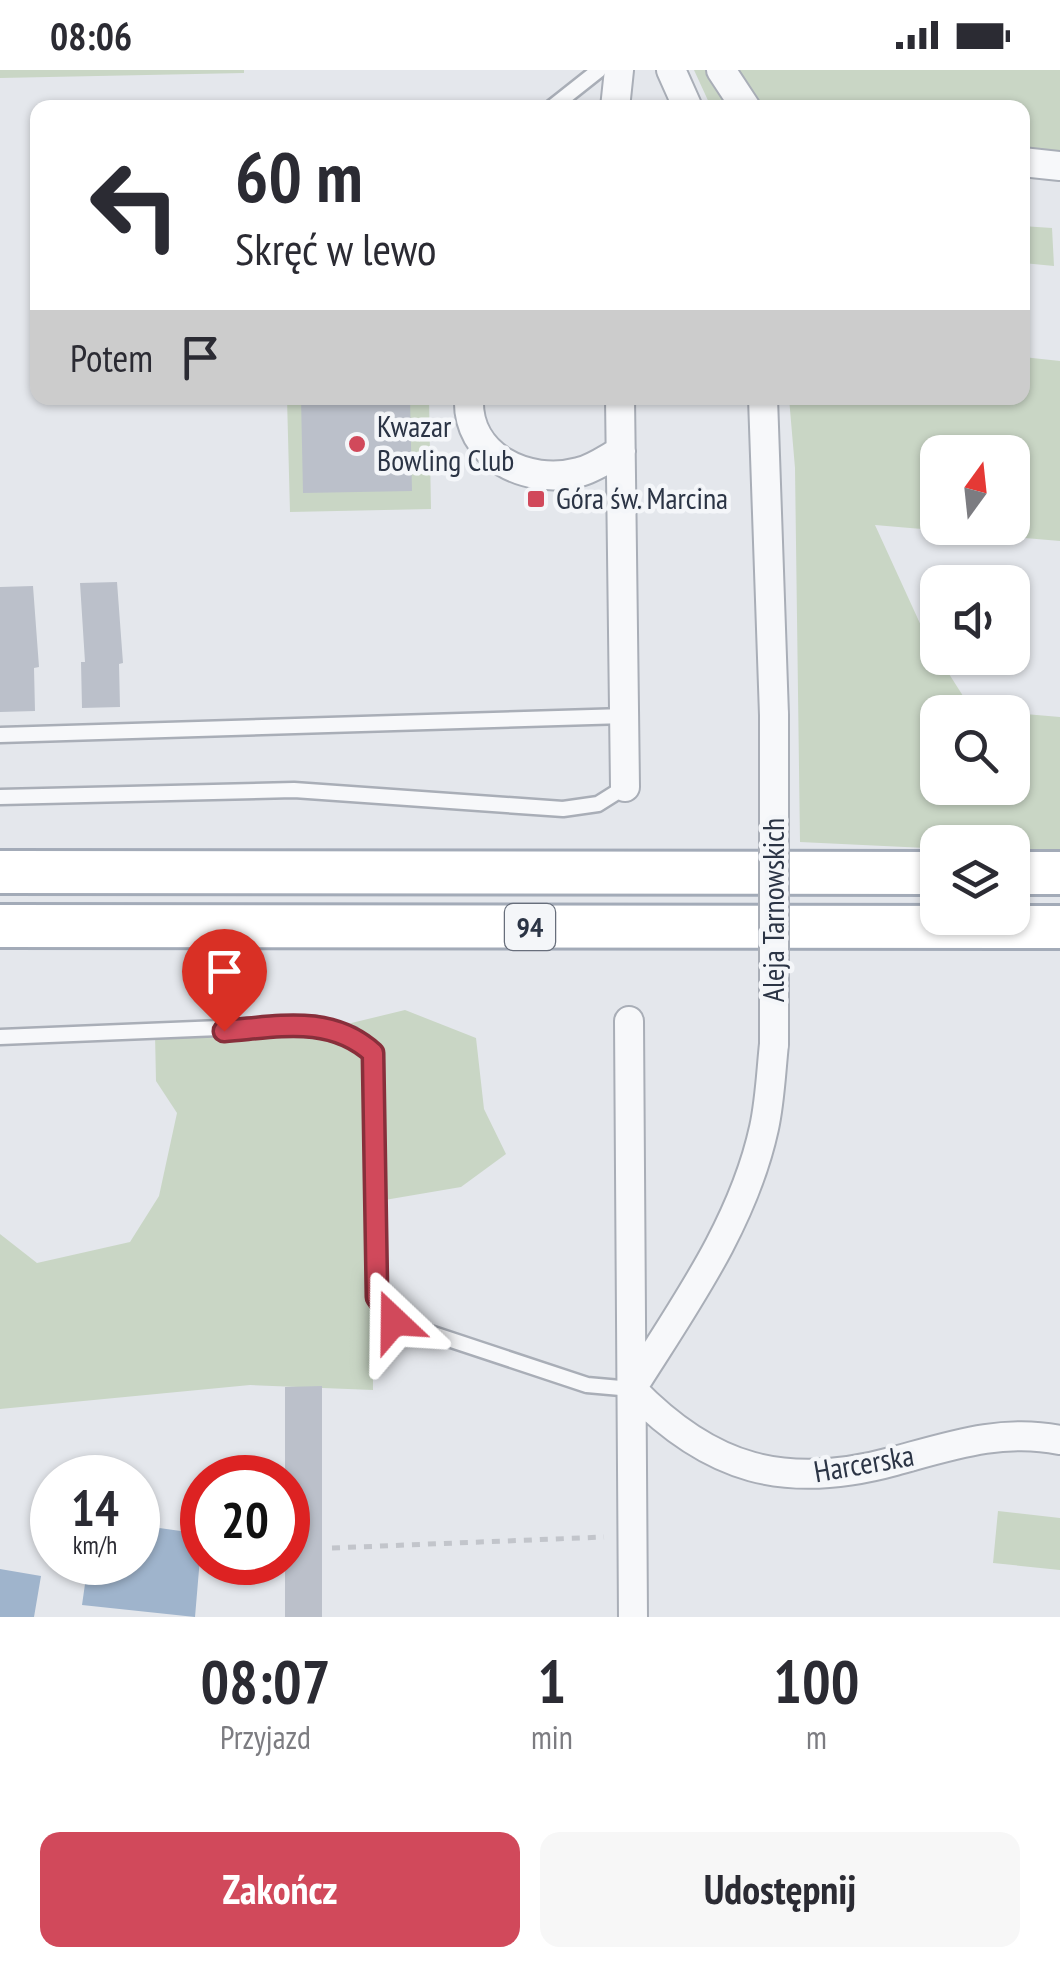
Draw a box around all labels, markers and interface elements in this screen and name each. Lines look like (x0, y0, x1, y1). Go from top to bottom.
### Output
text: 08:06 (50, 11, 132, 60)
text: 60 m (235, 131, 363, 221)
icon: left (70, 140, 200, 270)
text: Skręć w lewo (235, 219, 436, 277)
icon: arrive (173, 330, 228, 385)
text: Potem (70, 333, 153, 382)
place label: Kwazar Bowling Club (377, 406, 514, 479)
marker: Kwazar Bowling Club (346, 433, 368, 455)
north arrow (920, 435, 1030, 545)
map controls (920, 435, 1030, 935)
place label: Góra św. Marcina (556, 478, 728, 517)
marker: Góra św. Marcina (525, 488, 547, 510)
button: sound (920, 565, 1030, 675)
button: search (920, 695, 1030, 805)
street label: Aleja Tarnowskich (753, 818, 792, 1002)
button: layers (920, 825, 1030, 935)
road number: 94 (505, 904, 555, 950)
pin (182, 929, 267, 1032)
icon: arrive (197, 944, 252, 999)
position arrow (342, 1269, 446, 1373)
street label: Harcerska (811, 1435, 917, 1490)
speed limit sign: 20 (180, 1455, 310, 1585)
text: 14 (71, 1475, 119, 1540)
text: km/h (73, 1529, 117, 1561)
text: 08:07 (201, 1642, 330, 1720)
text: 1 (538, 1642, 566, 1720)
text: 100 (773, 1642, 859, 1720)
text: Przyjazd (220, 1716, 311, 1758)
text: min (531, 1716, 573, 1758)
text: m (806, 1716, 827, 1758)
button: Zakończ (40, 1832, 520, 1947)
button: Udostępnij (540, 1832, 1020, 1947)

